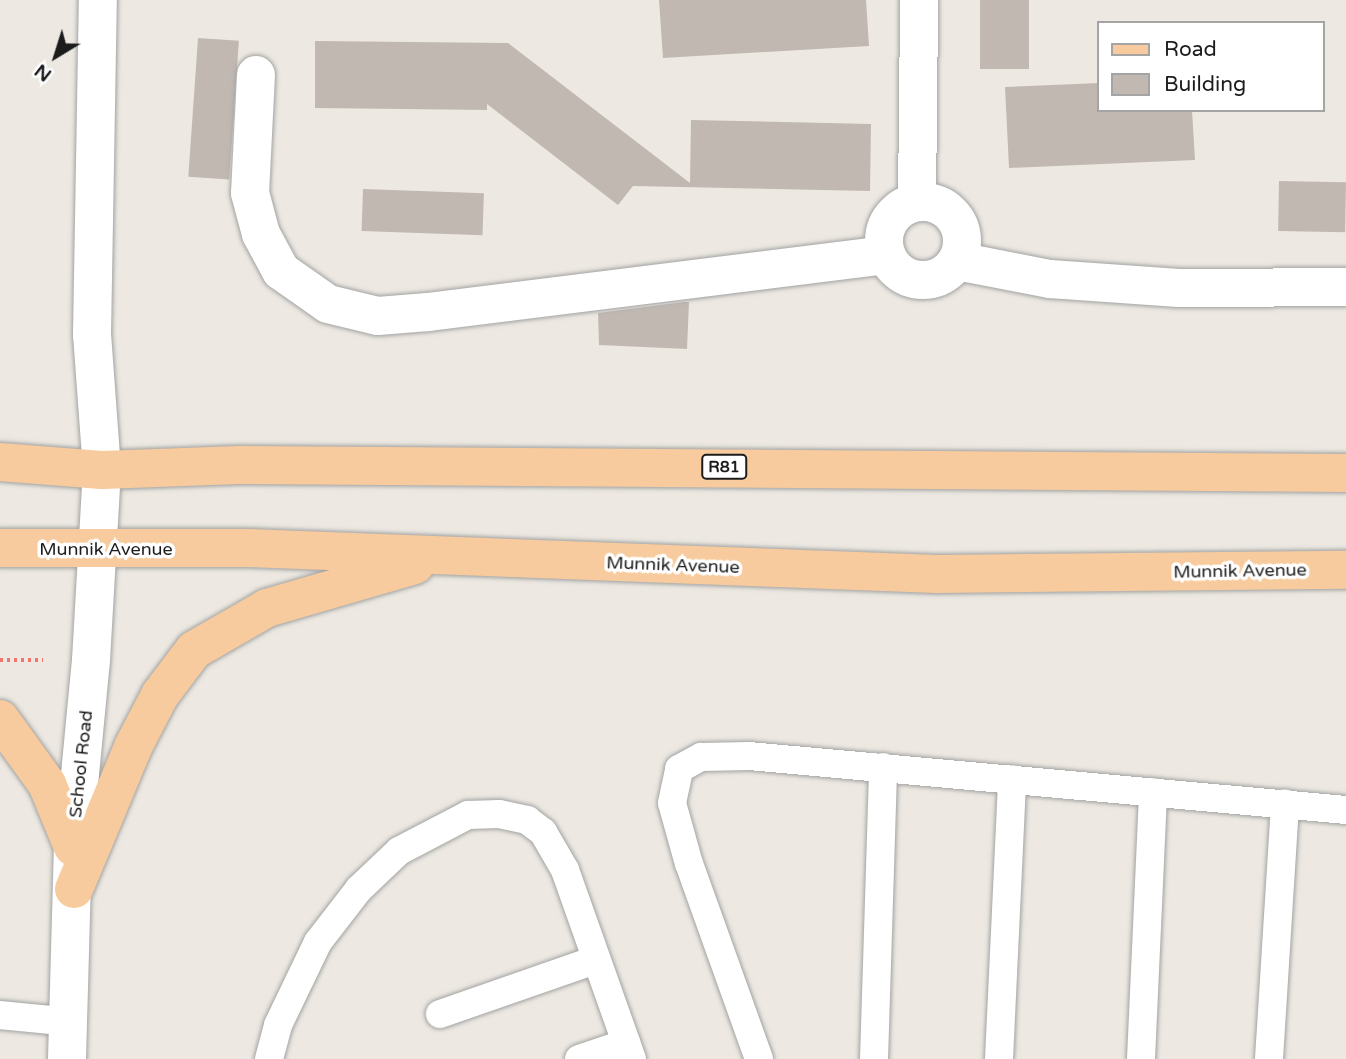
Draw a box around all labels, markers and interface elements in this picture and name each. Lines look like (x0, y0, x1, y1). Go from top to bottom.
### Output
north arrow (21, 21, 91, 91)
legend (1098, 21, 1325, 112)
text: Road (1164, 37, 1217, 62)
text: N (30, 59, 56, 86)
text: Building (1164, 72, 1246, 97)
road number: R81 (701, 454, 747, 480)
street label: Munnik Avenue (39, 538, 173, 560)
street label: Munnik Avenue (606, 552, 740, 578)
street label: Munnik Avenue (1173, 559, 1307, 583)
street label: School Road (65, 709, 97, 819)

